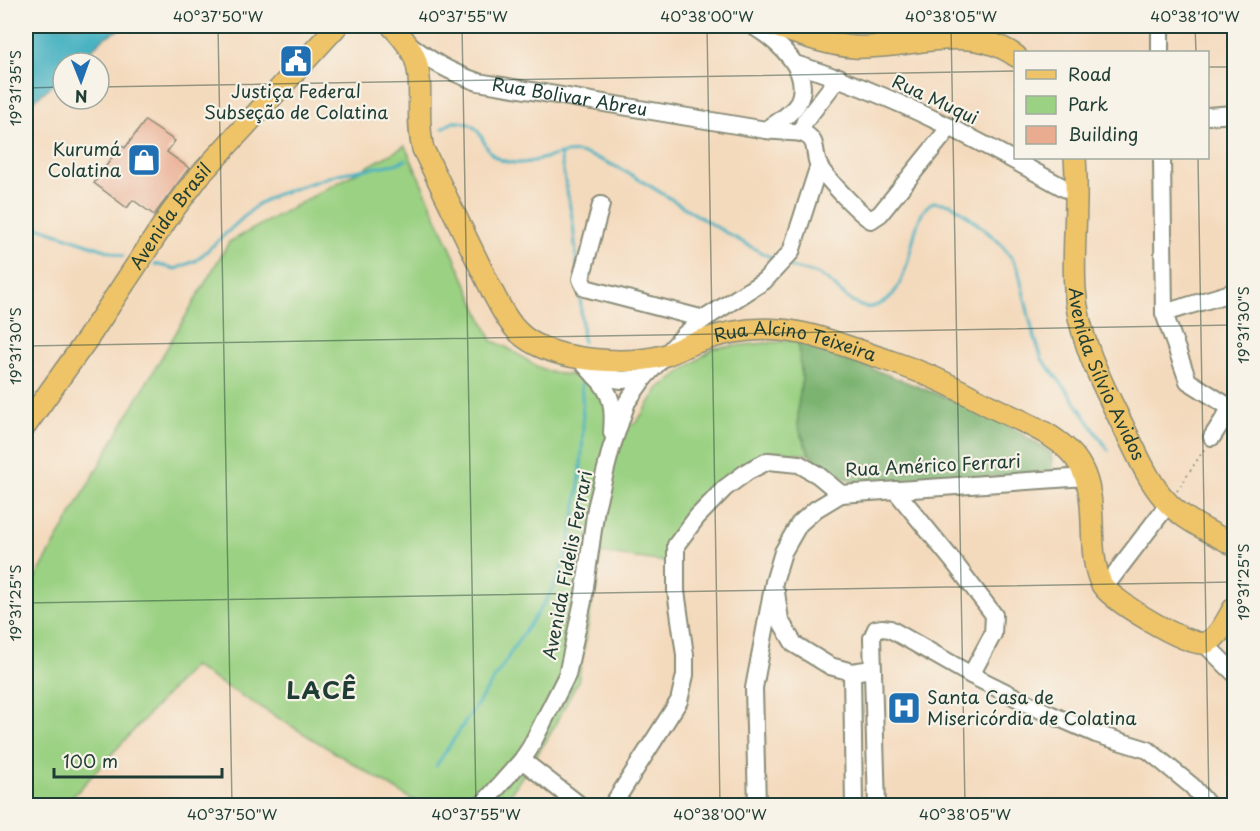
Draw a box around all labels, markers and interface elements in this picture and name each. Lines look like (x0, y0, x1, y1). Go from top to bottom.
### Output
text: 40°37'50"W (173, 4, 264, 27)
text: 40°37'55"W (418, 4, 508, 27)
text: 40°38'00"W (660, 4, 754, 27)
text: 40°38'05"W (905, 4, 998, 27)
text: 40°38'10"W (1150, 4, 1240, 27)
public building icon: Justiça Federal Subseção de Colatina (278, 43, 314, 79)
text: 19°31'35"S (3, 50, 26, 126)
north arrow (51, 51, 111, 111)
legend (1014, 51, 1209, 159)
text: Road (1068, 60, 1112, 87)
street label: Rua Muqui (888, 67, 983, 130)
street label: Rua Bolivar Abreu (490, 70, 649, 122)
place label: Justiça Federal Subseção de Colatina (204, 77, 388, 125)
text: N (75, 85, 88, 109)
text: Park (1068, 90, 1108, 117)
text: Building (1068, 120, 1138, 147)
place label: Kurumá Colatina (47, 135, 122, 183)
shop icon: Kurumá Colatina (126, 142, 162, 178)
street label: Avenida Brasil (122, 156, 217, 274)
street label: Avenida Sílvio Avidos (1063, 286, 1153, 465)
text: 19°31'30"S (1231, 286, 1254, 364)
text: 19°31'30"S (3, 307, 26, 385)
street label: Rua Alcino Teixeira (711, 314, 881, 368)
street label: Rua Américo Ferrari (844, 446, 1021, 483)
street label: Avenida Fidelis Ferrari (535, 468, 598, 662)
text: 19°31'25"S (1231, 543, 1254, 621)
text: 19°31'25"S (3, 564, 26, 642)
district label: LACÊ (286, 671, 358, 707)
place label: Santa Casa de Misericórdia de Colatina (927, 683, 1137, 731)
hospital icon: Santa Casa de Misericórdia de Colatina (886, 690, 922, 726)
scale bar (54, 741, 222, 779)
text: 100 m (63, 747, 118, 774)
text: 40°37'50"W (187, 802, 278, 825)
text: 40°37'55"W (431, 802, 521, 825)
text: 40°38'00"W (673, 802, 767, 825)
text: 40°38'05"W (919, 802, 1012, 825)

